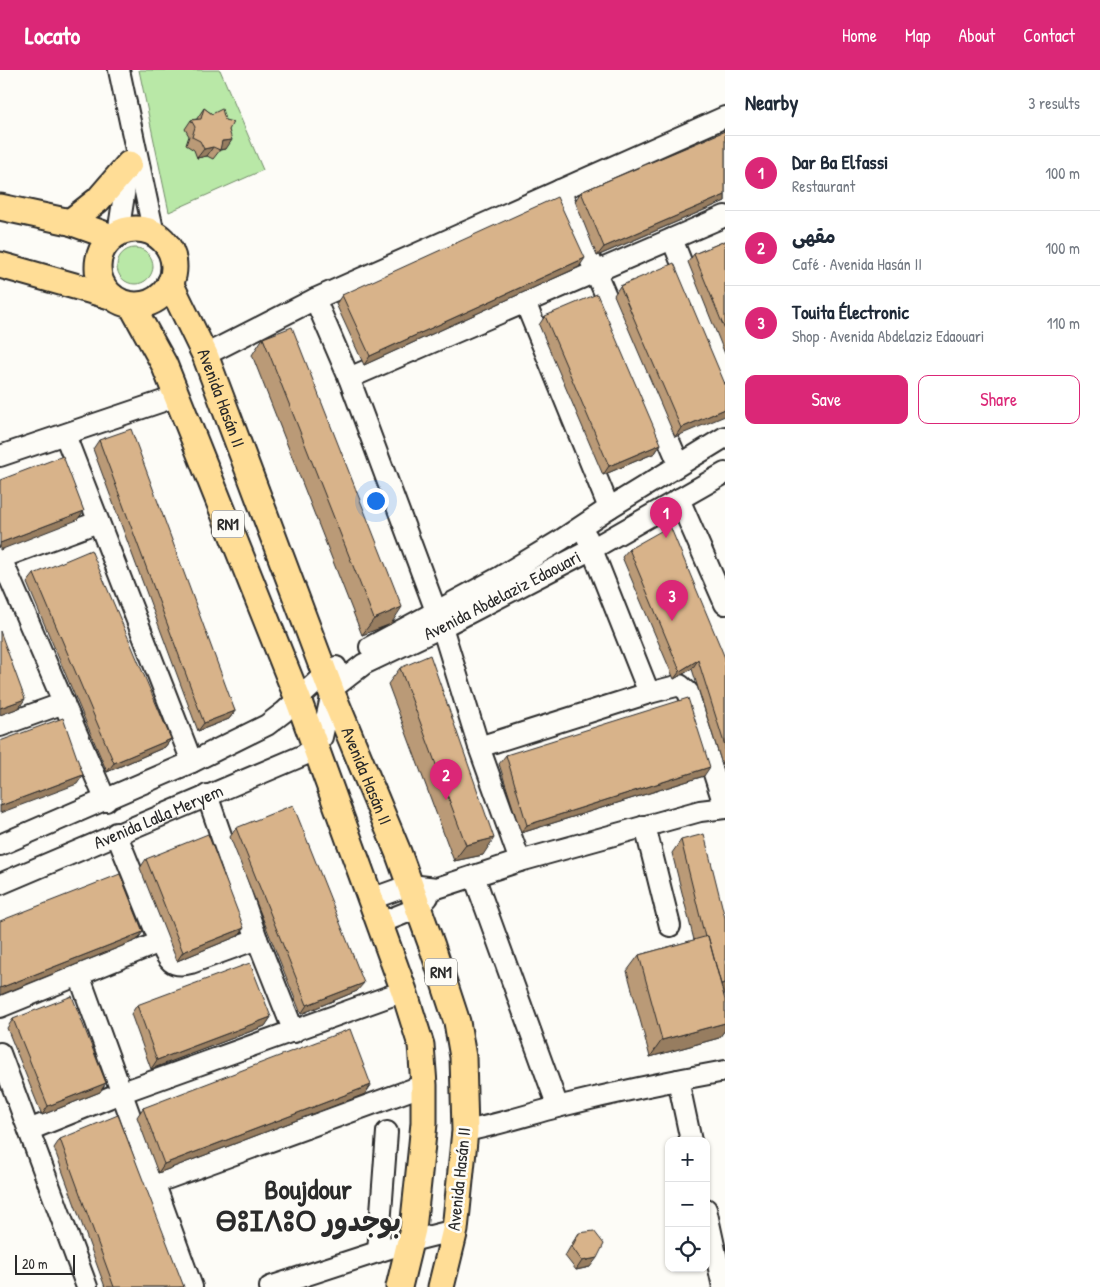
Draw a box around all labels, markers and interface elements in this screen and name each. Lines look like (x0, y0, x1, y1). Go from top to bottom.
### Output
text: Locato (25, 19, 80, 51)
text: Home (842, 23, 877, 48)
text: Map (905, 23, 930, 48)
text: About (958, 23, 995, 48)
text: Contact (1023, 23, 1075, 48)
text: Nearby (745, 88, 798, 117)
text: 3 results (1028, 92, 1080, 114)
text: Dar Ba Elfassi (792, 149, 888, 175)
text: 1 (758, 162, 764, 184)
text: 100 m (1045, 162, 1080, 184)
text: Restaurant (792, 175, 855, 197)
text: مقهى (792, 223, 835, 249)
text: 2 (757, 237, 765, 259)
text: 100 m (1045, 237, 1080, 259)
text: Café · Avenida Hasán II (792, 253, 922, 275)
text: Touita Électronic (792, 299, 909, 325)
text: 3 (757, 312, 765, 334)
text: 110 m (1047, 312, 1080, 334)
text: Shop · Avenida Abdelaziz Edaouari (792, 325, 984, 347)
street label: Avenida Hasán II (192, 344, 252, 451)
button: Save (745, 375, 908, 424)
button: Share (918, 375, 1080, 424)
your location (363, 488, 389, 514)
pin: 1 (650, 497, 682, 538)
road number: RN1 (212, 510, 244, 538)
street label: Avenida Abdelaziz Edaouari (419, 544, 585, 646)
pin: 3 (656, 580, 688, 621)
street label: Avenida Hasán II (335, 723, 398, 829)
pin: 2 (430, 759, 462, 800)
street label: Avenida Lalla Meryem (90, 778, 227, 855)
road number: RN1 (425, 959, 457, 986)
street label: Avenida Hasán II (441, 1126, 476, 1232)
map controls (665, 1137, 710, 1272)
button: + (665, 1137, 710, 1182)
district label: Boujdour ⴱⵓⵊⴷⵓⵔ بوجدور (215, 1170, 401, 1240)
button: − (665, 1182, 710, 1227)
button: locate (665, 1227, 710, 1272)
scale bar (15, 1252, 75, 1275)
text: 20 m (22, 1254, 48, 1273)

